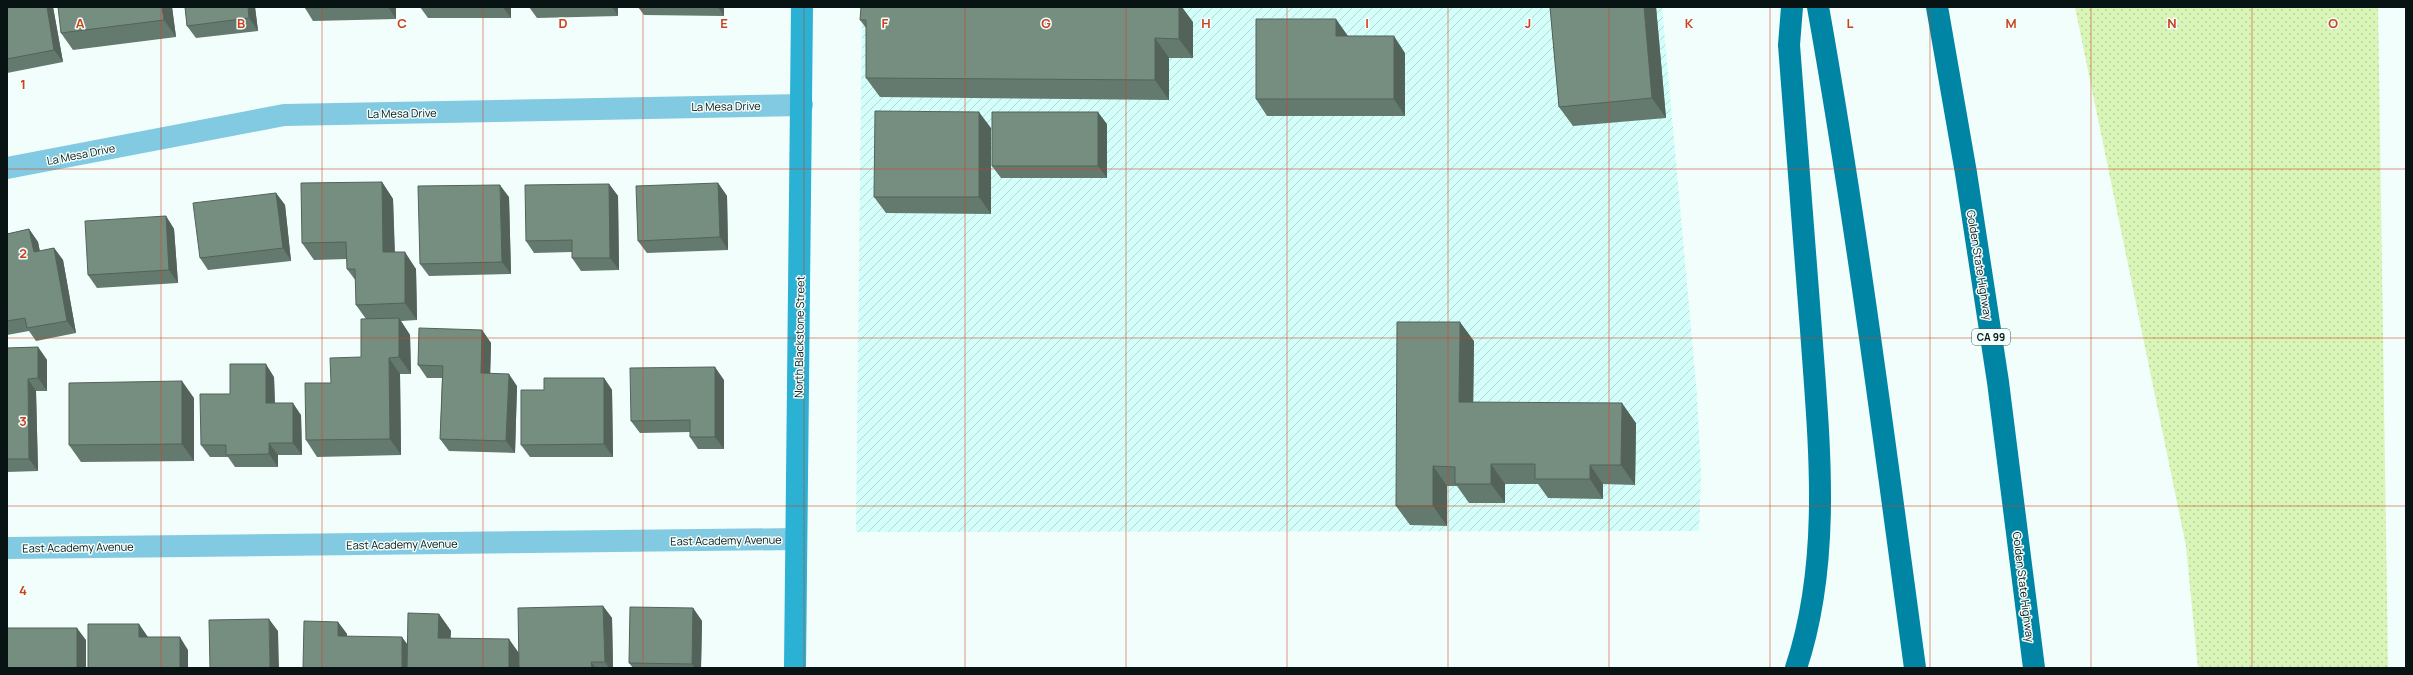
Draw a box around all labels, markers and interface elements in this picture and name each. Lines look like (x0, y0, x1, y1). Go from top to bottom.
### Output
text: A (76, 14, 85, 32)
text: B (237, 14, 245, 32)
text: C (397, 14, 407, 32)
text: D (558, 14, 568, 32)
text: E (720, 14, 728, 32)
text: F (882, 14, 889, 32)
text: G (1041, 14, 1051, 32)
text: H (1201, 14, 1211, 32)
text: I (1365, 14, 1369, 32)
text: J (1525, 14, 1531, 32)
text: K (1685, 14, 1694, 32)
text: L (1847, 14, 1854, 32)
text: M (2005, 14, 2017, 32)
text: N (2167, 14, 2177, 32)
text: O (2328, 14, 2338, 32)
text: 1 (20, 75, 26, 93)
street label: La Mesa Drive (691, 98, 761, 114)
street label: La Mesa Drive (367, 105, 437, 121)
street label: La Mesa Drive (46, 140, 117, 168)
street label: Golden State Highway (1964, 209, 1996, 321)
text: 2 (19, 244, 27, 262)
street label: North Blackstone Street (790, 276, 808, 398)
road number: CA 99 (1972, 329, 2010, 345)
text: 3 (19, 412, 27, 430)
street label: Golden State Highway (2010, 531, 2038, 643)
street label: East Academy Avenue (670, 532, 782, 548)
street label: East Academy Avenue (346, 536, 458, 552)
street label: East Academy Avenue (22, 539, 134, 555)
text: 4 (19, 581, 27, 599)

